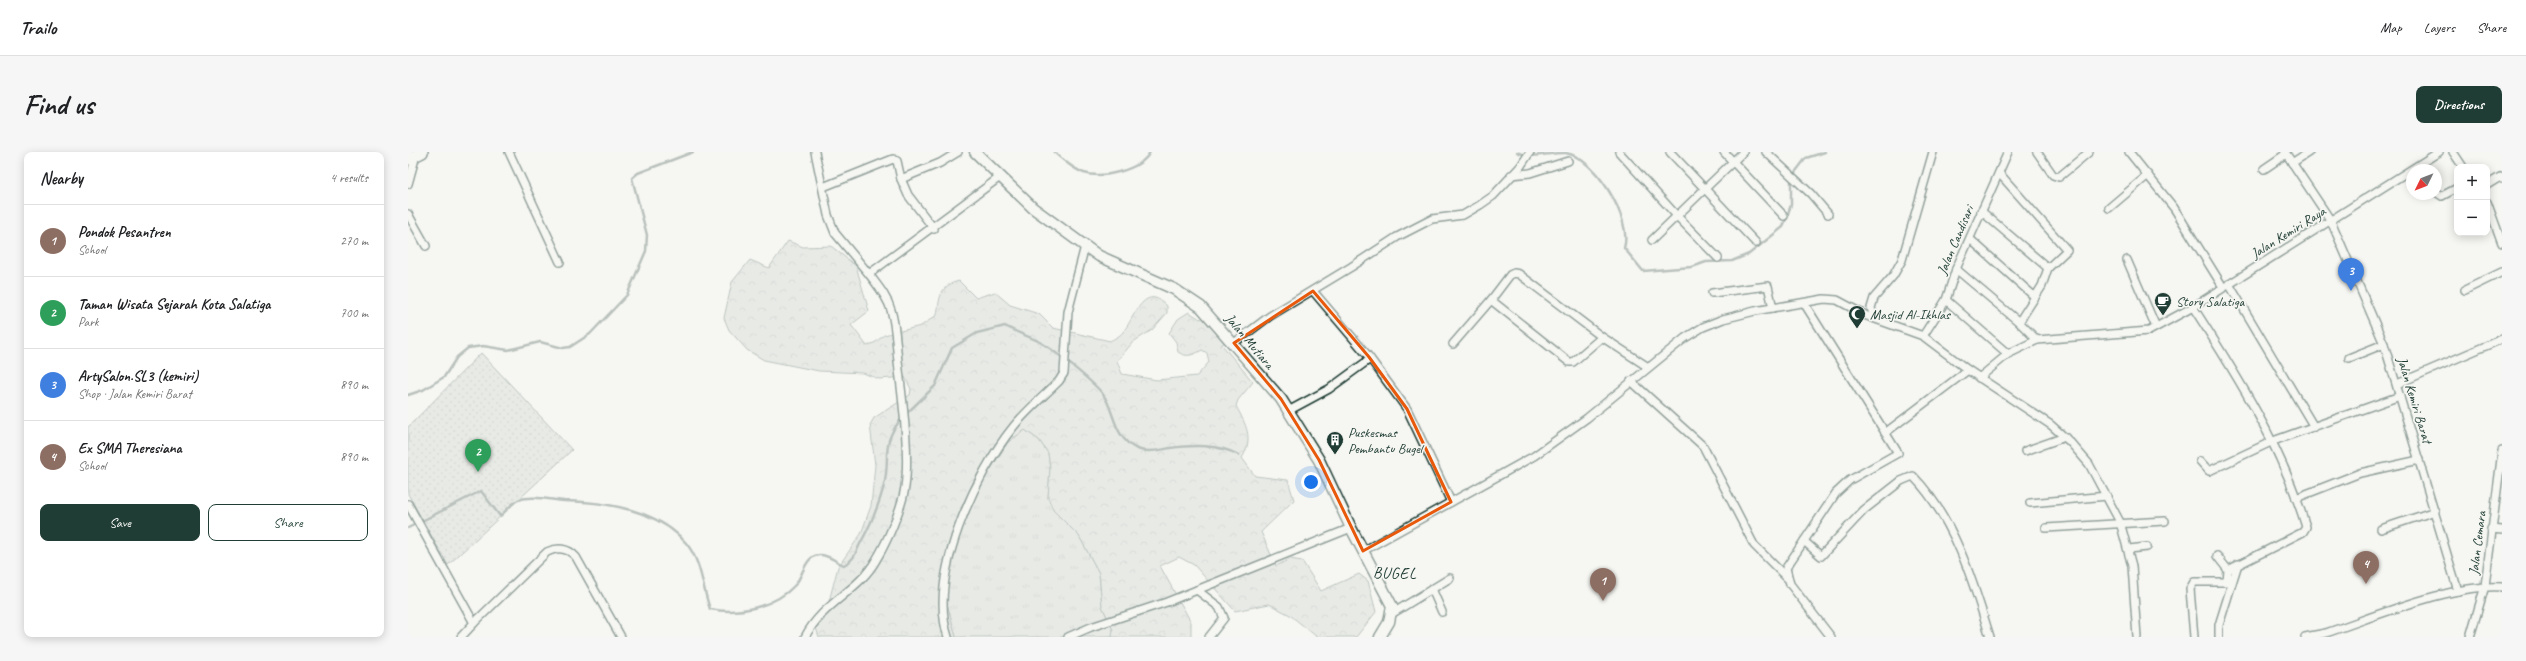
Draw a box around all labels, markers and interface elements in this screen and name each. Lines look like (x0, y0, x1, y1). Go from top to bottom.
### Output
text: Trailo (20, 16, 56, 40)
text: Map (2380, 19, 2402, 36)
text: Layers (2424, 19, 2455, 36)
text: Share (2477, 19, 2506, 36)
button: Directions (2416, 86, 2502, 123)
text: Find us (24, 87, 94, 122)
north arrow (2406, 164, 2442, 200)
map controls (2454, 164, 2490, 236)
button: + (2454, 164, 2490, 200)
text: Nearby (40, 168, 83, 189)
text: 4 results (330, 170, 368, 186)
button: − (2454, 200, 2490, 236)
street label: Jalan Candisari (1933, 201, 1978, 278)
street label: Jalan Kemiri Raya (2247, 202, 2329, 263)
text: Pondok Pesantren (78, 223, 171, 242)
text: 1 (50, 233, 56, 249)
text: 270 m (340, 233, 368, 249)
text: School (78, 242, 106, 258)
pin: 3 (2338, 258, 2364, 291)
cafe icon: Story Salatiga (2153, 291, 2173, 316)
place label: Story Salatiga (2176, 293, 2246, 310)
text: Taman Wisata Sejarah Kota Salatiga (78, 295, 270, 314)
mosque icon: Masjid Al-Ikhlas (1847, 304, 1867, 329)
text: 2 (50, 305, 56, 321)
text: 700 m (340, 305, 368, 321)
place label: Masjid Al-Ikhlas (1870, 306, 1951, 323)
street label: Jalan Mutiara (1221, 309, 1278, 373)
text: Park (78, 314, 99, 330)
street label: Jalan Kemiri Barat (2393, 354, 2436, 448)
text: ArtySalon.SL3 (kemiri) (78, 367, 198, 386)
text: 3 (50, 377, 56, 393)
text: 890 m (340, 377, 368, 393)
text: Shop · Jalan Kemiri Barat (78, 386, 192, 402)
place label: Puskesmas Pembantu Bugel (1348, 424, 1425, 457)
building icon: Puskesmas Pembantu Bugel (1325, 430, 1345, 455)
text: Ex SMA Theresiana (78, 439, 182, 458)
pin: 2 (465, 439, 491, 472)
text: 4 (50, 449, 56, 465)
text: 890 m (340, 449, 368, 465)
text: School (78, 458, 106, 474)
your location (1301, 472, 1321, 492)
button: Save (40, 504, 200, 541)
button: Share (208, 504, 368, 541)
street label: Jalan Cemara (2465, 509, 2490, 577)
pin: 4 (2353, 551, 2379, 584)
district label: BUGEL (1373, 563, 1417, 583)
pin: 1 (1590, 568, 1616, 601)

